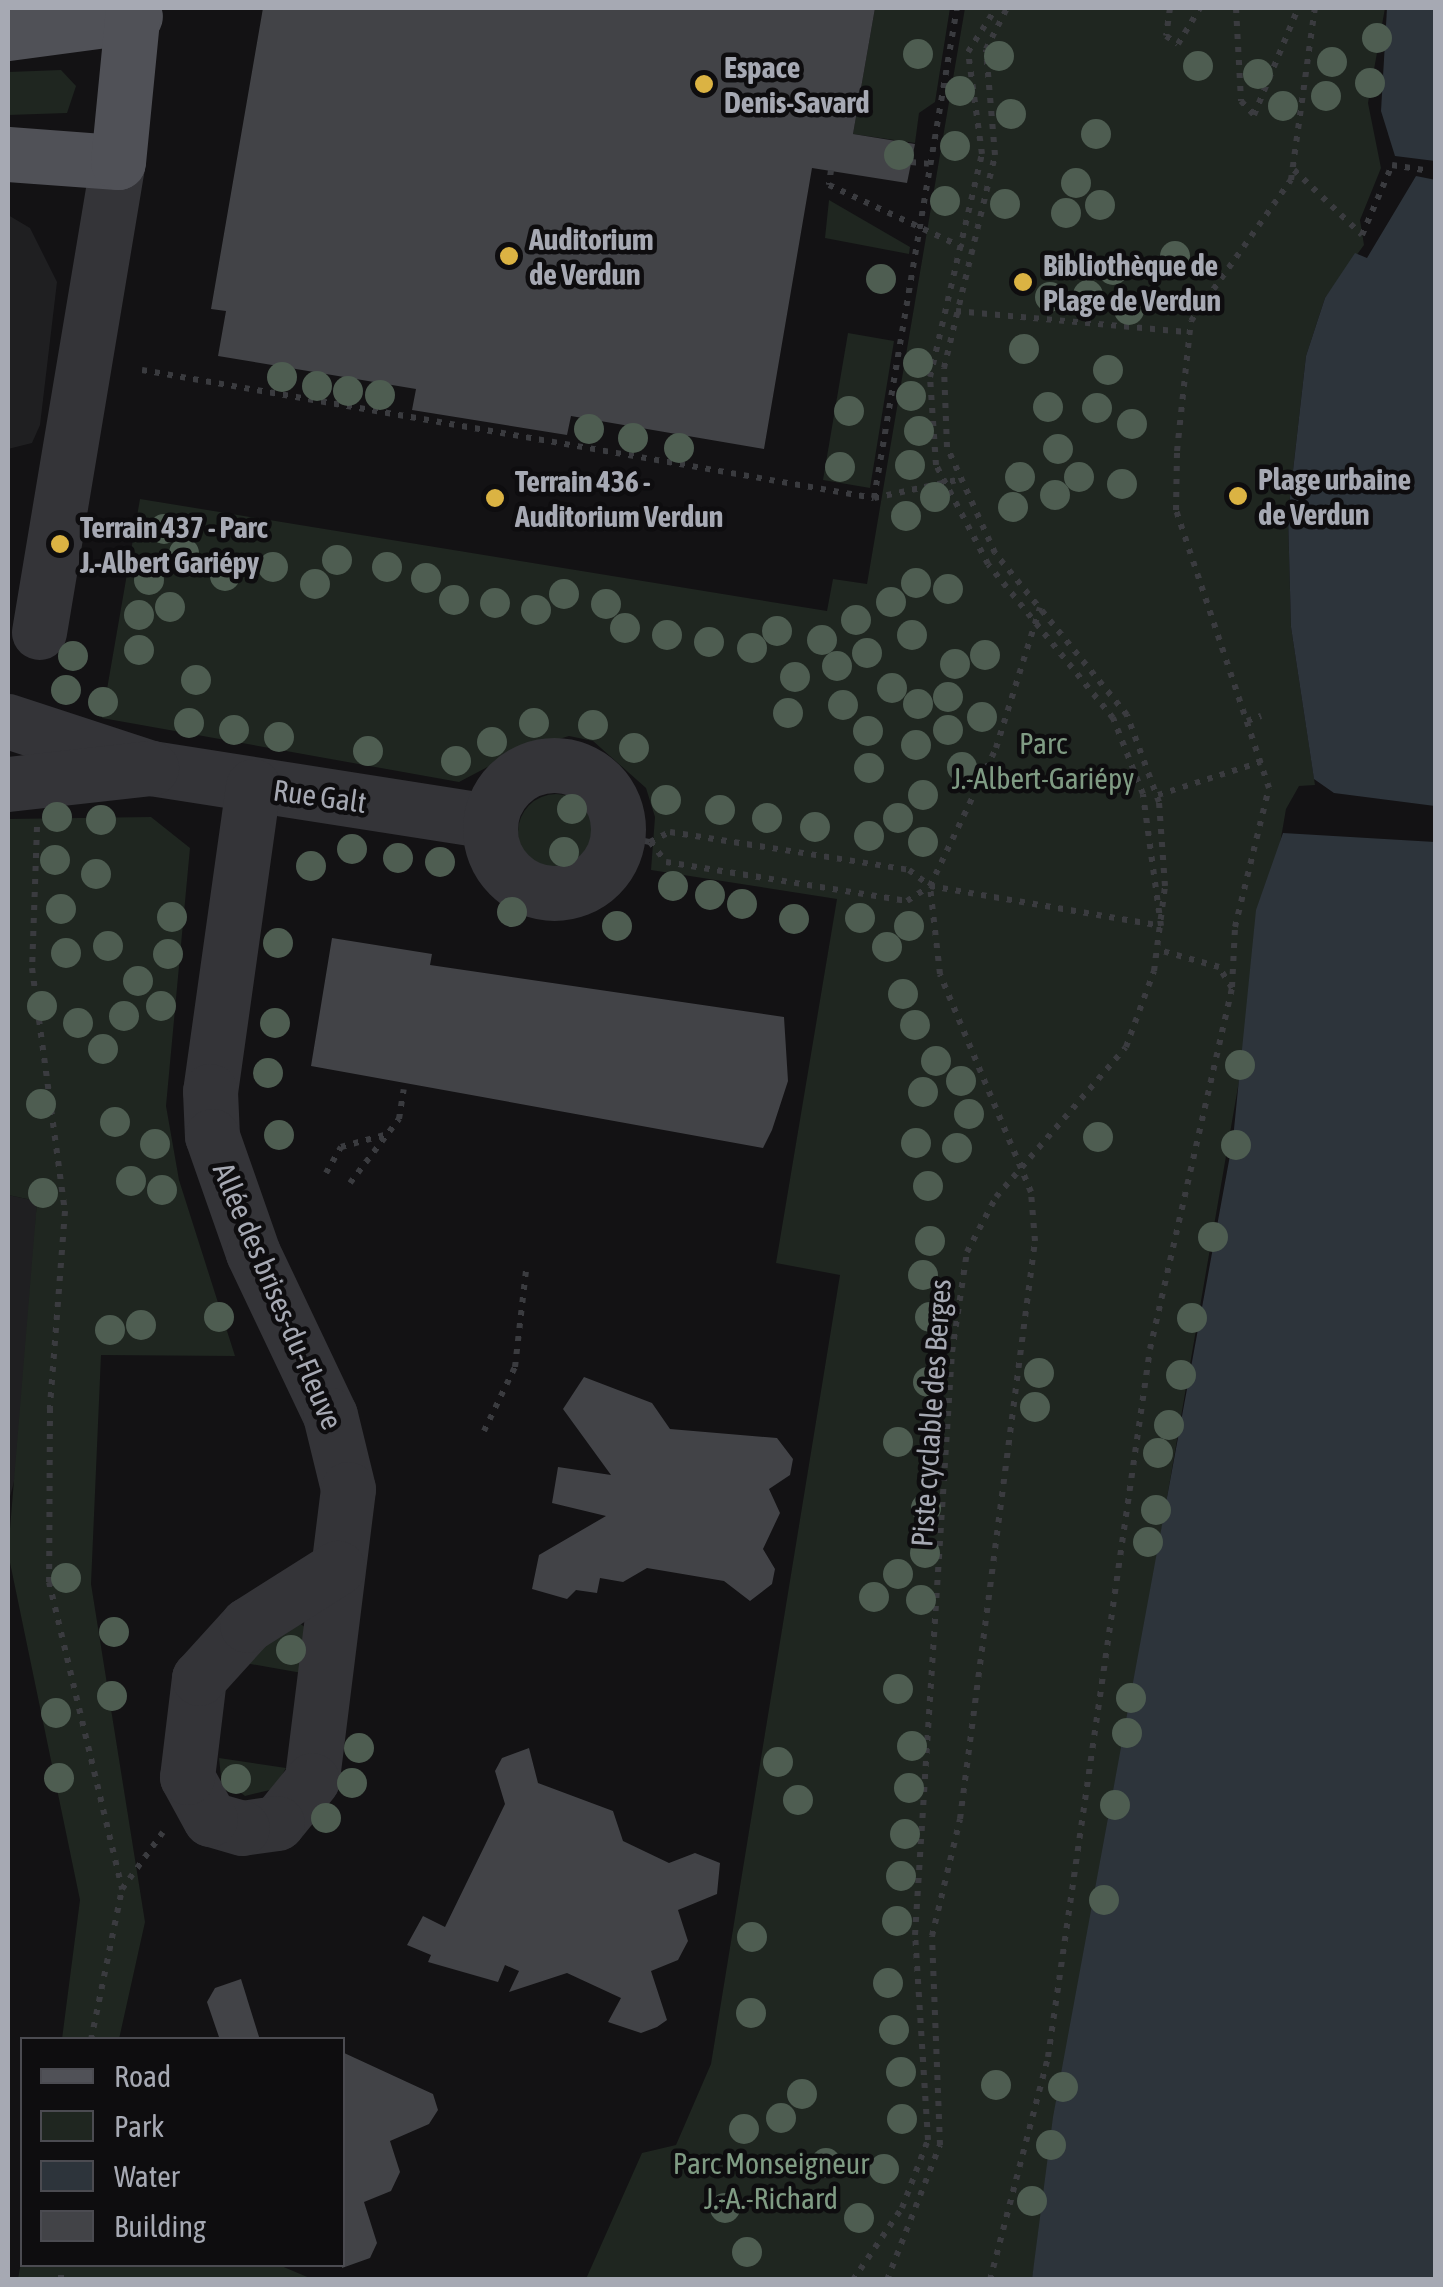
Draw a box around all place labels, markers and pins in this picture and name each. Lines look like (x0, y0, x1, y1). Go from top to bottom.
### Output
place label: Espace Denis-Savard (724, 49, 870, 120)
marker: Espace Denis-Savard (693, 73, 715, 95)
place label: Auditorium de Verdun (529, 221, 654, 292)
marker: Auditorium de Verdun (498, 245, 520, 267)
place label: Bibliothèque de Plage de Verdun (1043, 247, 1221, 318)
marker: Bibliothèque de Plage de Verdun (1012, 271, 1034, 293)
place label: Plage urbaine de Verdun (1258, 461, 1411, 532)
place label: Terrain 436 - Auditorium Verdun (515, 463, 723, 534)
marker: Plage urbaine de Verdun (1227, 485, 1249, 507)
marker: Terrain 436 - Auditorium Verdun (484, 487, 506, 509)
place label: Terrain 437 - Parc J.-Albert Gariépy (80, 509, 268, 580)
marker: Terrain 437 - Parc J.-Albert Gariépy (49, 533, 71, 555)

